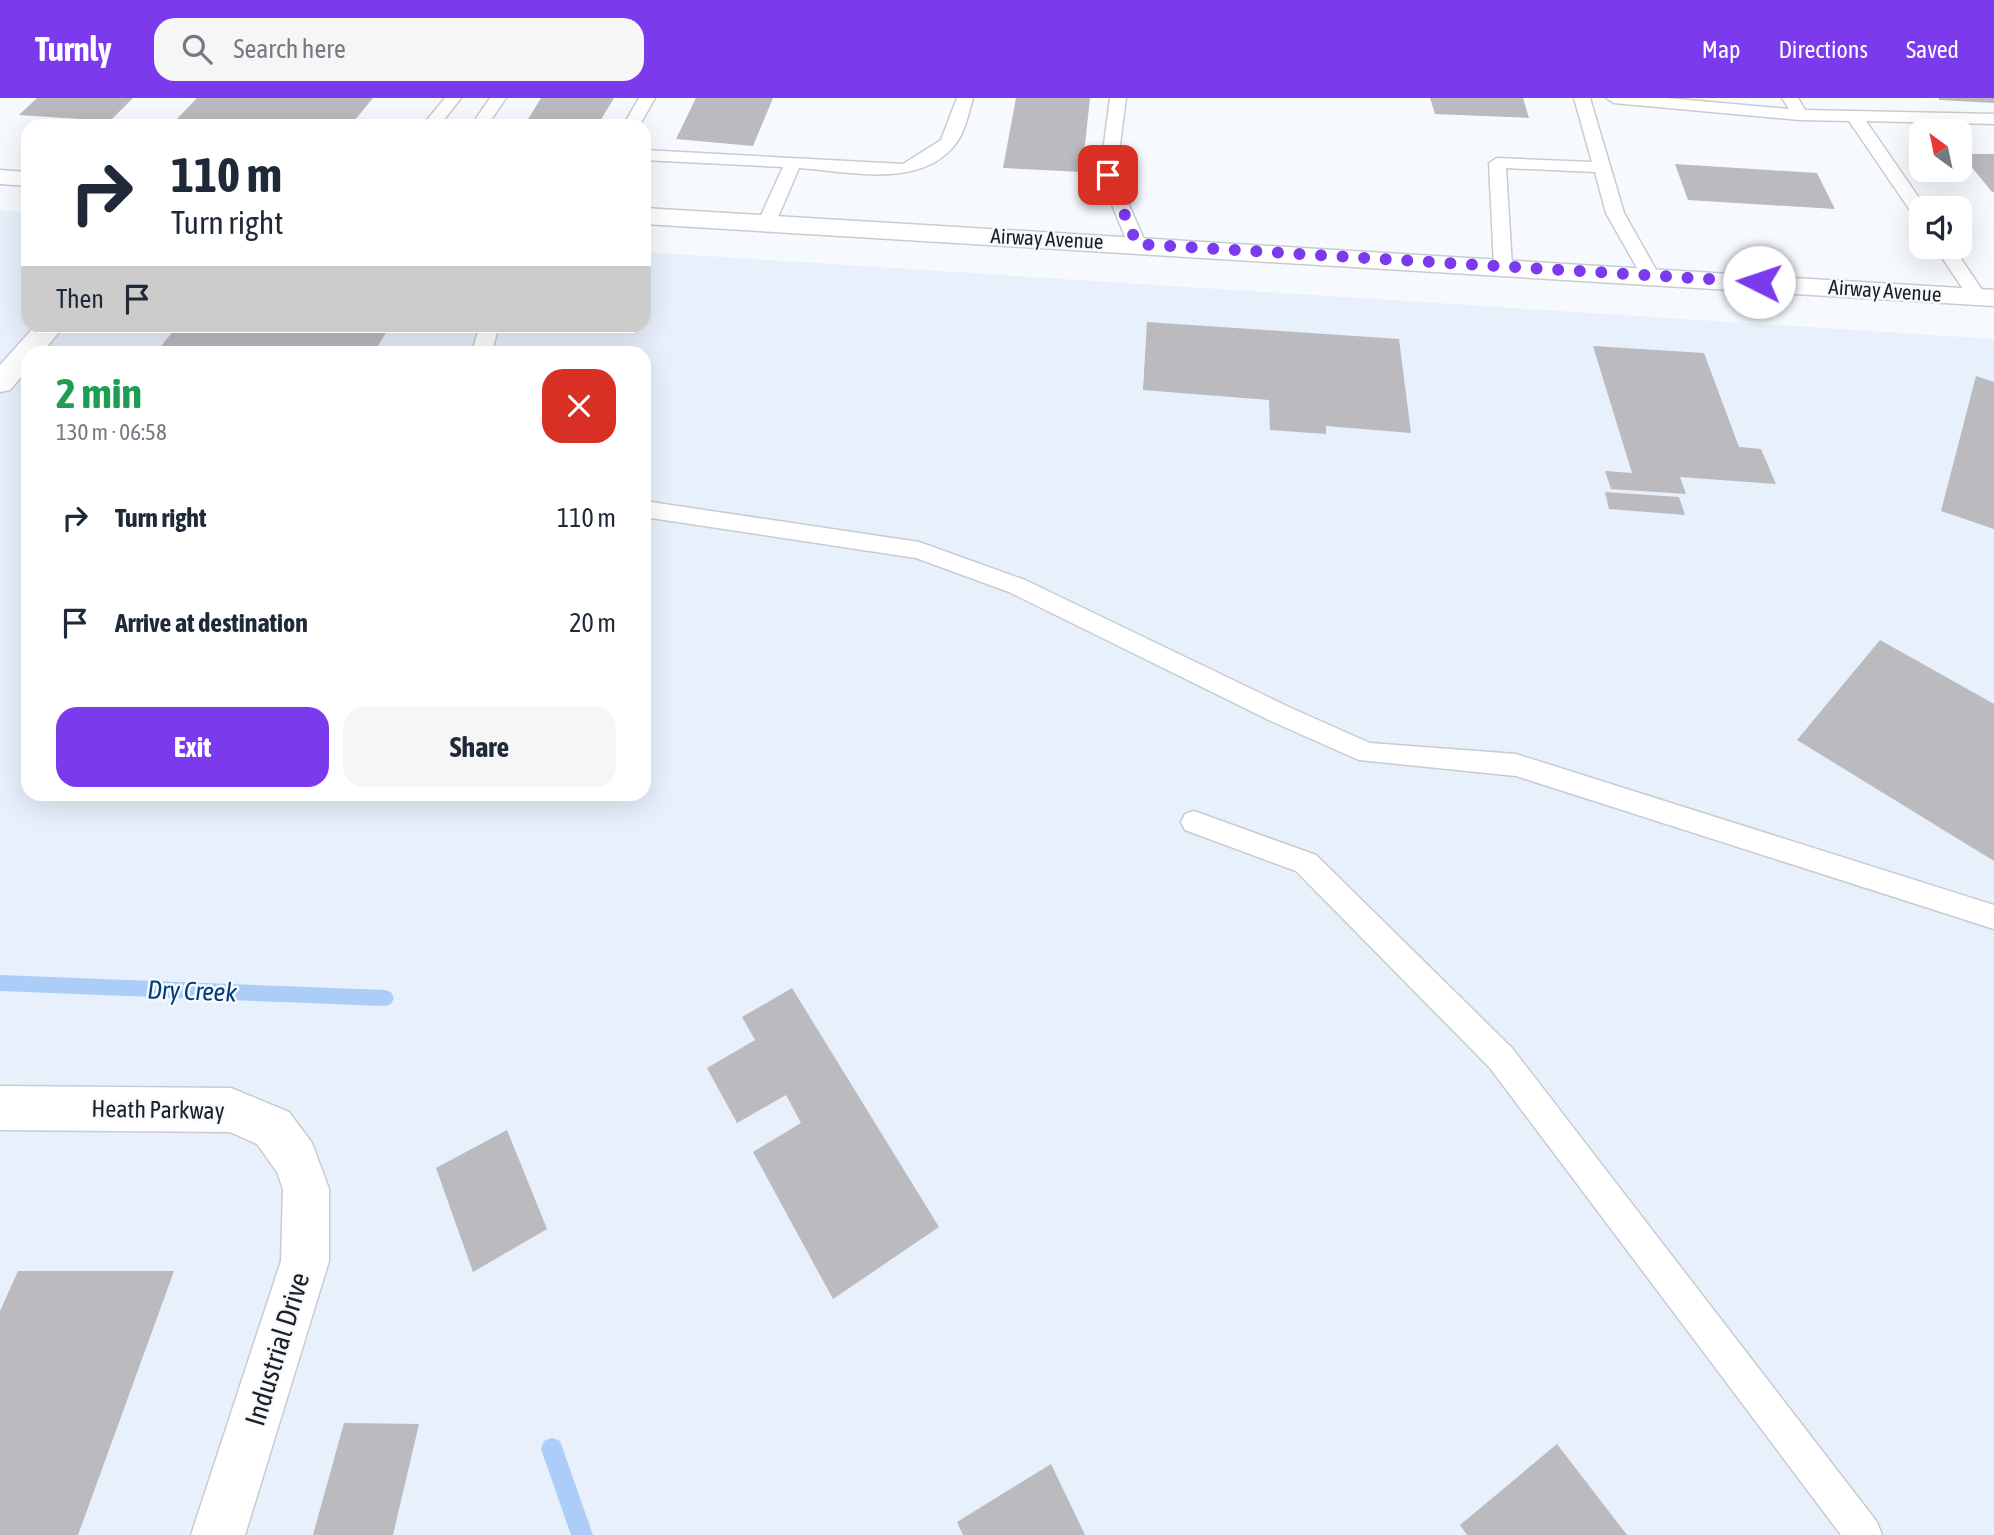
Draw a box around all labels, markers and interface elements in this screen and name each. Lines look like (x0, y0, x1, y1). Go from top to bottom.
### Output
search box (154, 18, 644, 81)
text: Turnly (35, 30, 112, 68)
icon: search (178, 30, 216, 68)
text: Search here (234, 34, 346, 64)
text: Map (1702, 36, 1740, 63)
text: Directions (1778, 36, 1868, 63)
text: Saved (1906, 36, 1959, 63)
north arrow (1909, 119, 1972, 182)
map controls (1909, 119, 1972, 259)
pin (1078, 145, 1138, 205)
text: 110 m (171, 146, 282, 202)
icon: right (56, 147, 147, 238)
icon: arrive (1089, 156, 1127, 194)
button: sound (1909, 196, 1972, 259)
text: Turn right (171, 204, 284, 241)
street label: Airway Avenue (990, 223, 1104, 253)
position arrow (1722, 245, 1796, 319)
street label: Airway Avenue (1828, 274, 1942, 306)
icon: arrive (118, 280, 156, 318)
text: Then (56, 284, 104, 314)
text: 2 min (56, 369, 142, 417)
button: close (542, 369, 616, 443)
text: 130 m · 06:58 (56, 419, 167, 445)
icon: right (56, 499, 94, 537)
text: Turn right (115, 503, 206, 533)
text: 110 m (557, 503, 616, 533)
icon: arrive (56, 604, 94, 642)
text: Arrive at destination (115, 608, 308, 638)
text: 20 m (569, 608, 616, 638)
button: Exit (56, 707, 329, 787)
button: Share (343, 707, 616, 787)
water label: Dry Creek (147, 974, 238, 1008)
street label: Heath Parkway (91, 1095, 225, 1124)
street label: Industrial Drive (238, 1268, 316, 1430)

